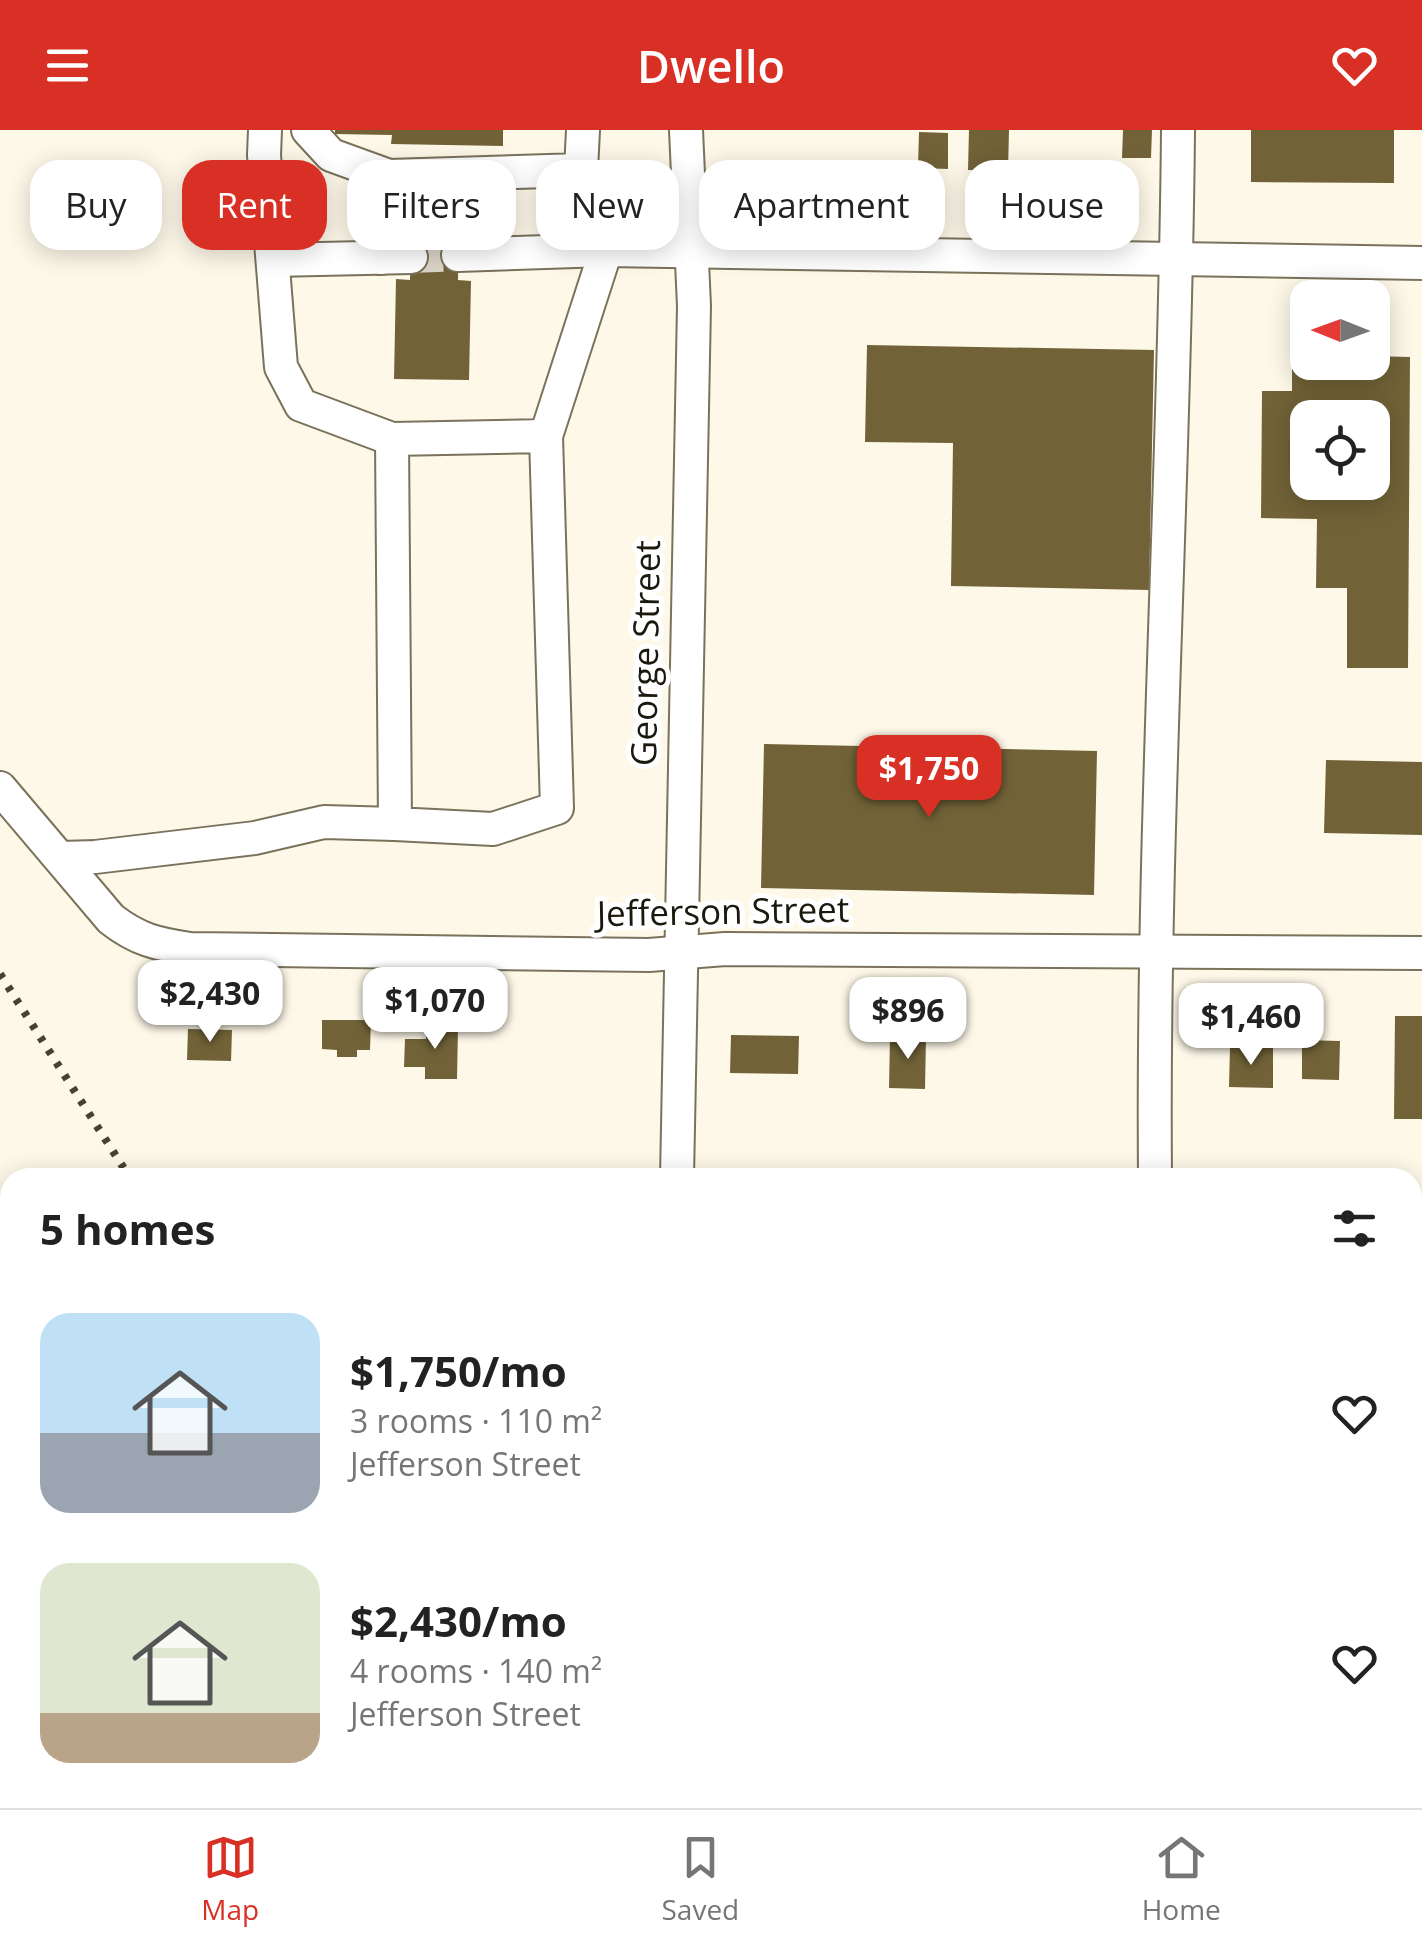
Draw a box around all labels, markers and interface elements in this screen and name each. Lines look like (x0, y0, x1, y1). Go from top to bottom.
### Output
text: Dwello (637, 35, 785, 96)
icon: menu (40, 38, 95, 93)
icon: heart (1327, 38, 1382, 93)
chip: Buy (30, 160, 162, 250)
chip: Rent (182, 160, 327, 250)
chip: Filters (347, 160, 516, 250)
chip: New (536, 160, 679, 250)
chip: Apartment (699, 160, 945, 250)
chip: House (965, 160, 1139, 250)
north arrow (1290, 280, 1390, 380)
map controls (1290, 280, 1390, 500)
button: locate (1290, 400, 1390, 500)
street label: George Street (619, 540, 670, 766)
pin: $1,750 (848, 735, 1010, 820)
text: $1,750 (879, 746, 979, 789)
street label: Jefferson Street (593, 885, 850, 936)
pin: $2,430 (129, 960, 291, 1045)
pin: $1,070 (354, 967, 516, 1052)
text: $2,430 (160, 971, 260, 1014)
pin: $896 (849, 977, 967, 1062)
text: $1,070 (385, 978, 485, 1021)
pin: $1,460 (1170, 983, 1332, 1068)
text: $896 (871, 988, 945, 1031)
text: $1,460 (1201, 994, 1301, 1037)
text: 5 homes (40, 1200, 215, 1257)
icon: filters (1327, 1201, 1382, 1256)
text: $1,750/mo (350, 1342, 567, 1399)
icon: home (120, 1353, 240, 1473)
icon: heart (1327, 1386, 1382, 1441)
text: 3 rooms · 110 m² (350, 1399, 602, 1442)
text: Jefferson Street (350, 1442, 581, 1485)
text: $2,430/mo (350, 1592, 567, 1649)
icon: home (120, 1603, 240, 1723)
icon: heart (1327, 1636, 1382, 1691)
text: 4 rooms · 140 m² (350, 1649, 602, 1692)
text: Jefferson Street (350, 1692, 581, 1735)
tab: Map (201, 1830, 259, 1928)
tab: Saved (661, 1830, 739, 1928)
tab: Home (1142, 1830, 1221, 1928)

